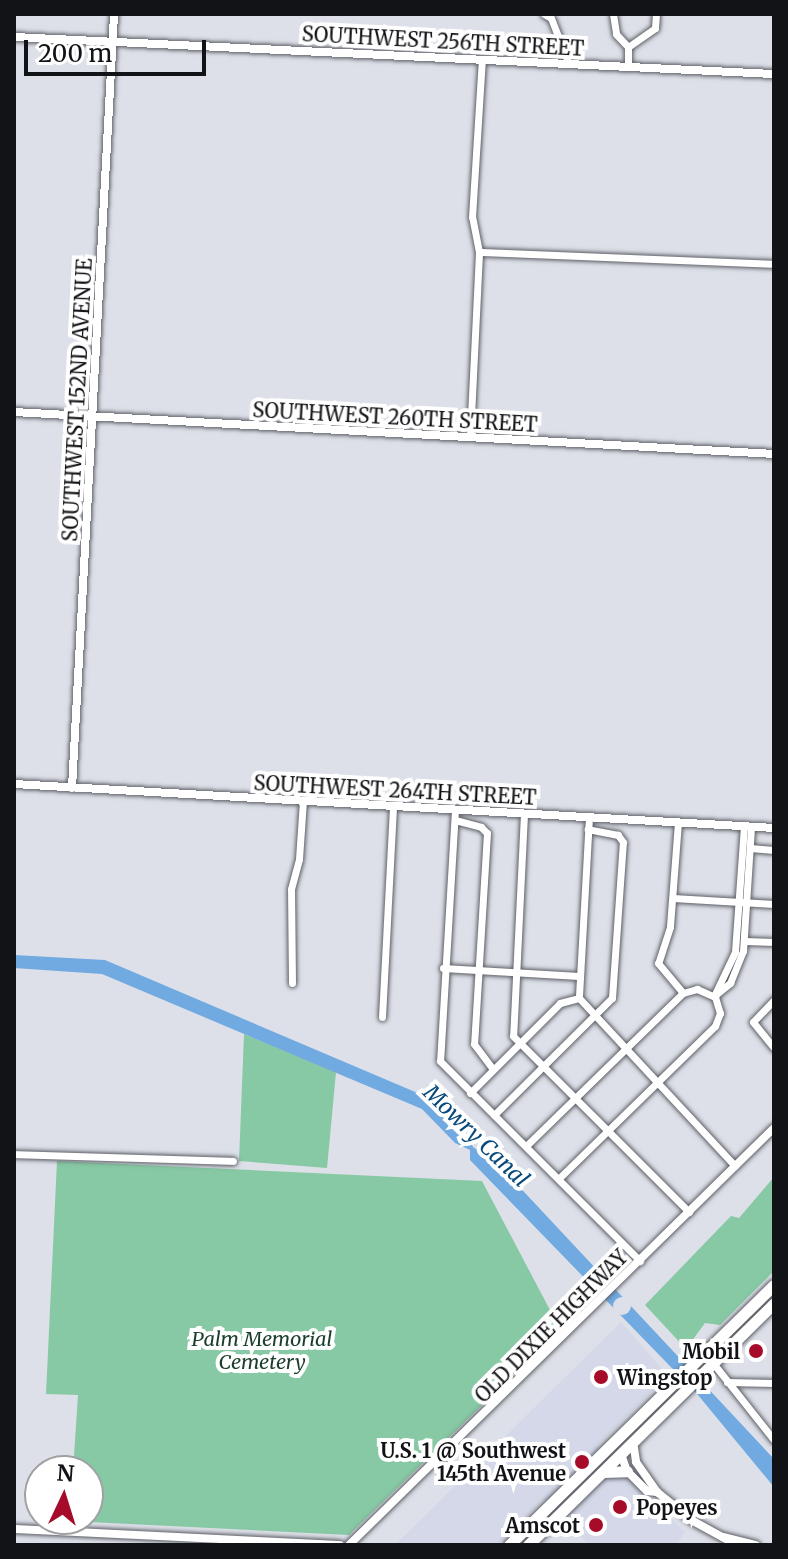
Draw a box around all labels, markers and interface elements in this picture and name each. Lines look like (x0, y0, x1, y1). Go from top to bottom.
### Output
street label: SOUTHWEST 256TH STREET (301, 22, 585, 60)
scale bar (28, 24, 210, 74)
text: 200 m (38, 38, 112, 69)
street label: SOUTHWEST 152ND AVENUE (58, 258, 96, 542)
street label: SOUTHWEST 260TH STREET (252, 398, 538, 436)
street label: SOUTHWEST 264TH STREET (253, 771, 537, 809)
water label: Mowry Canal (418, 1079, 534, 1193)
street label: OLD DIXIE HIGHWAY (470, 1245, 632, 1407)
park label: Palm Memorial Cemetery (192, 1327, 332, 1374)
place label: Mobil (682, 1339, 740, 1363)
marker: Mobil (747, 1342, 765, 1360)
place label: Wingstop (617, 1365, 712, 1389)
marker: Wingstop (592, 1368, 610, 1386)
place label: U.S. 1 @ Southwest 145th Avenue (381, 1438, 566, 1485)
marker: U.S. 1 @ Southwest 145th Avenue (573, 1453, 591, 1471)
north arrow (24, 1455, 104, 1535)
text: N (56, 1458, 75, 1488)
place label: Popeyes (636, 1495, 718, 1519)
marker: Popeyes (611, 1498, 629, 1516)
place label: Amscot (505, 1513, 580, 1537)
marker: Amscot (587, 1516, 605, 1534)

